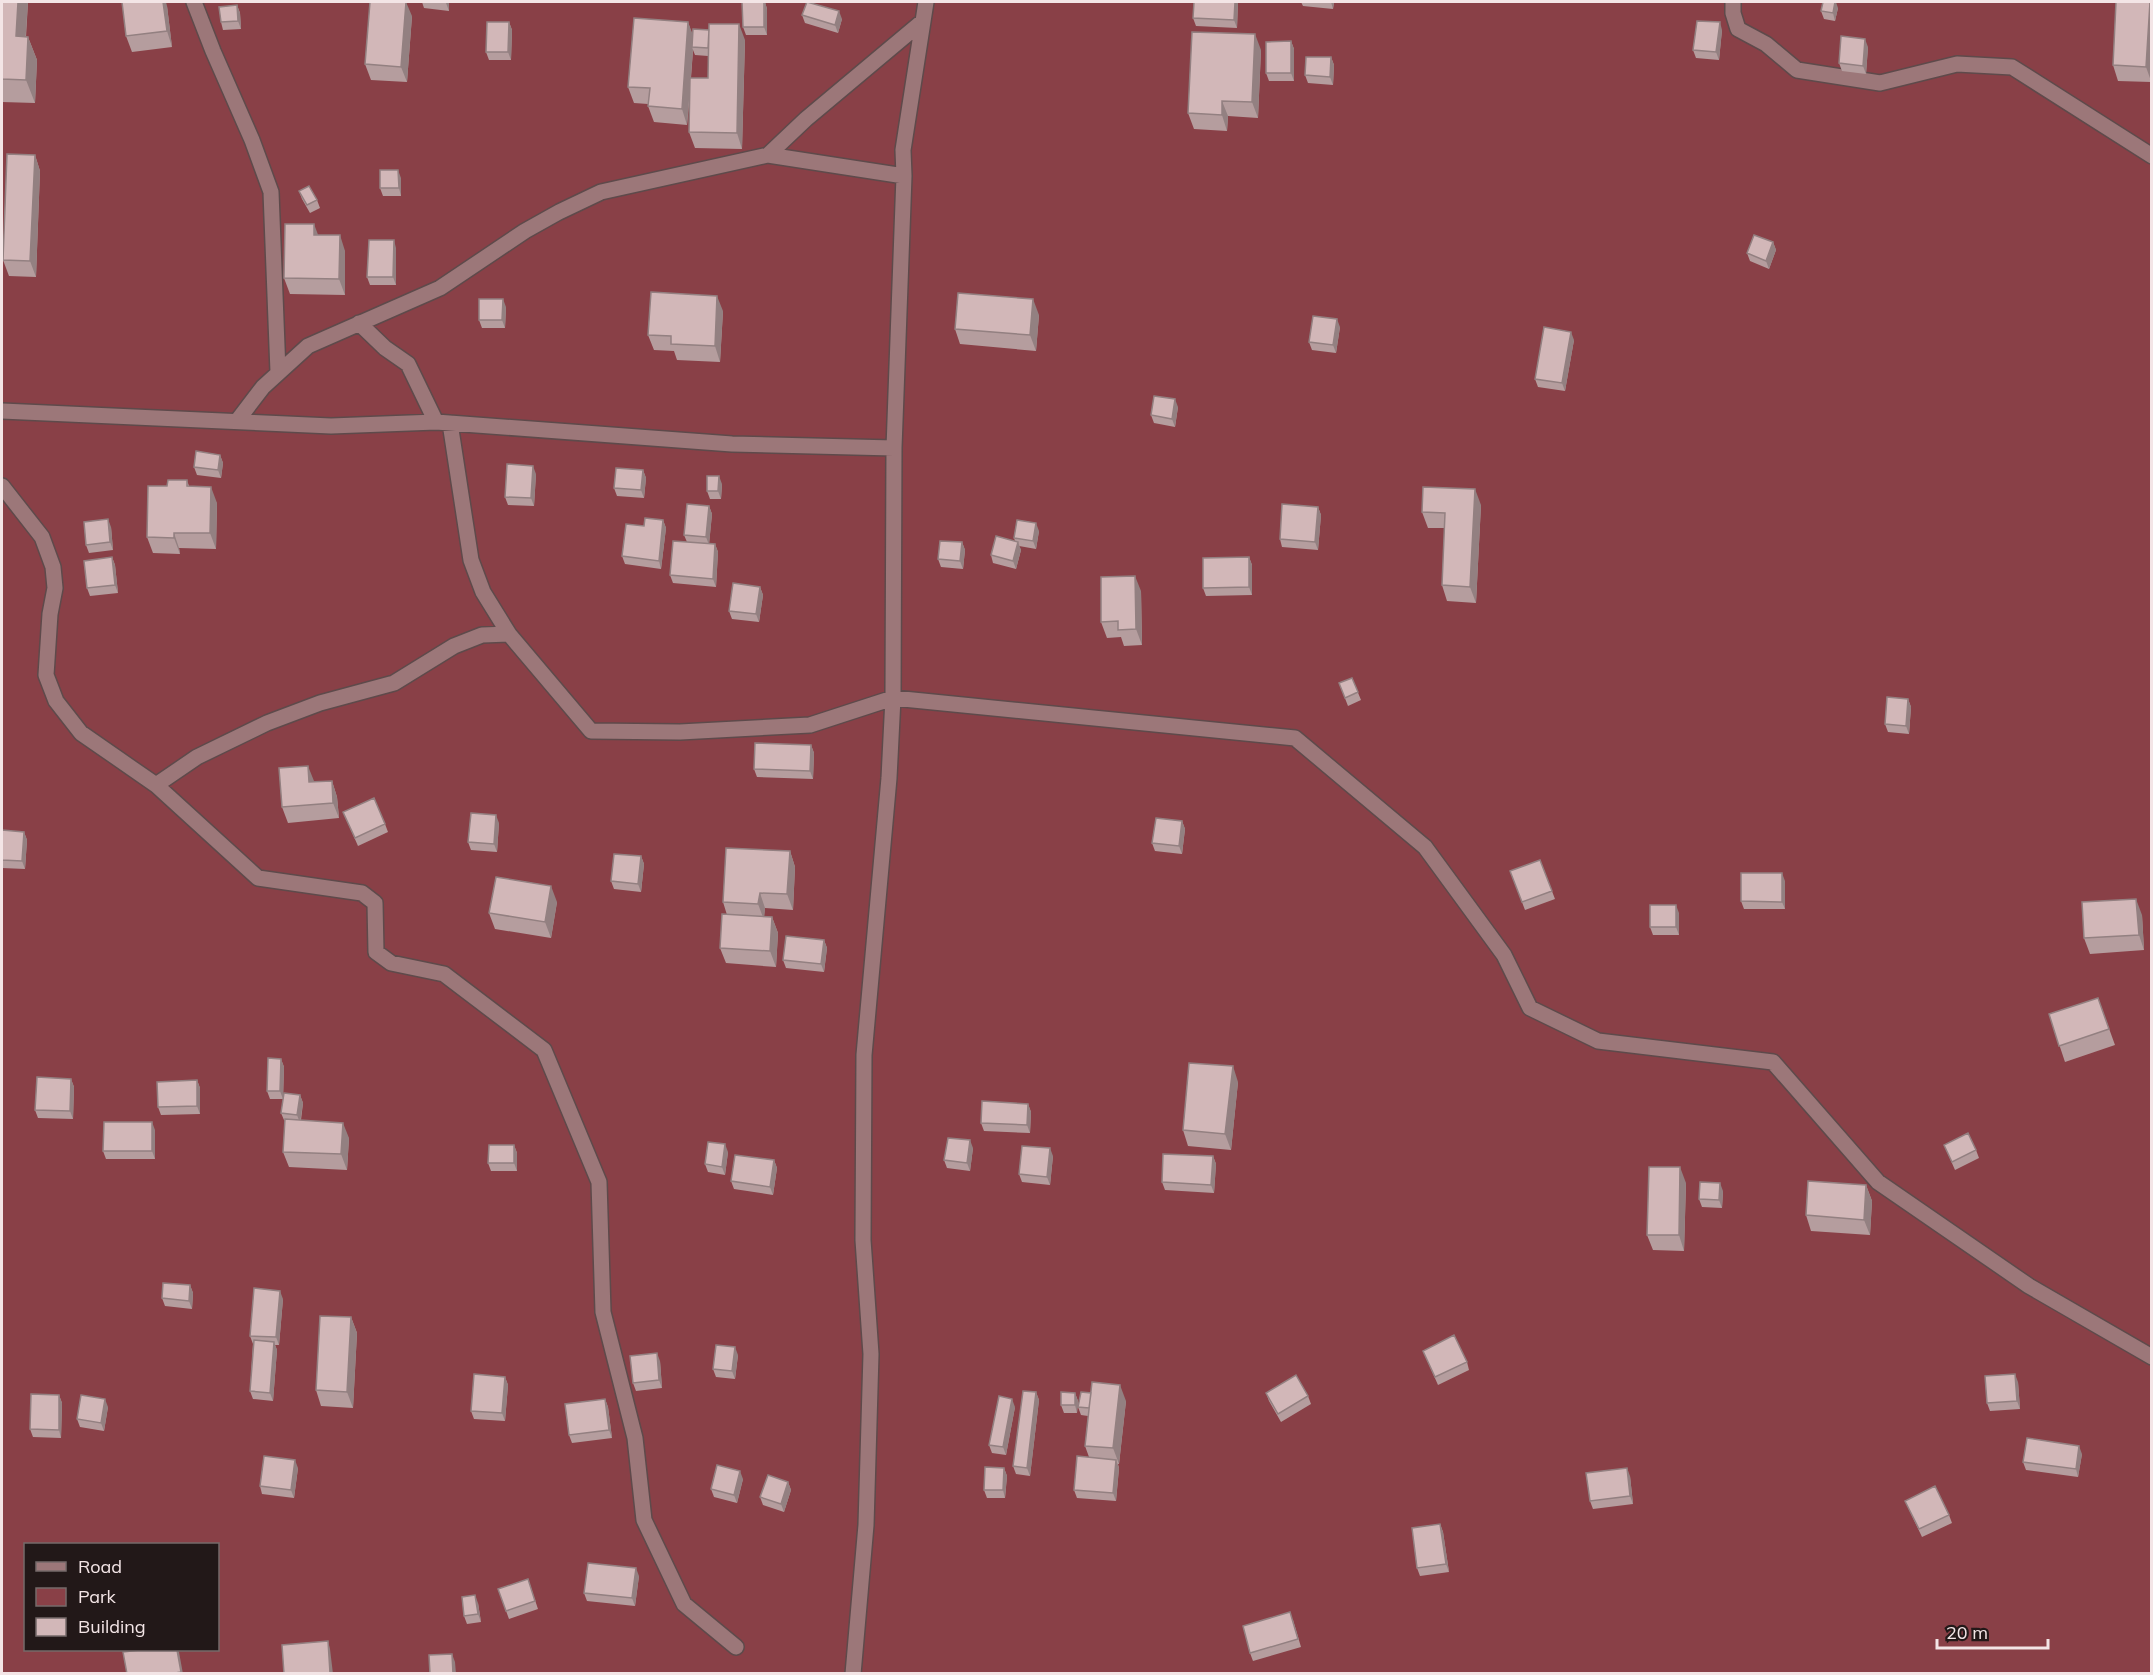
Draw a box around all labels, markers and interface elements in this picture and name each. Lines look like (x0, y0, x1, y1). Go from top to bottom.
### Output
legend (24, 1543, 219, 1651)
text: Road (78, 1555, 122, 1578)
text: Park (78, 1585, 117, 1608)
scale bar (1937, 1612, 2048, 1650)
text: Building (78, 1615, 146, 1638)
text: 20 m (1946, 1621, 1988, 1644)

